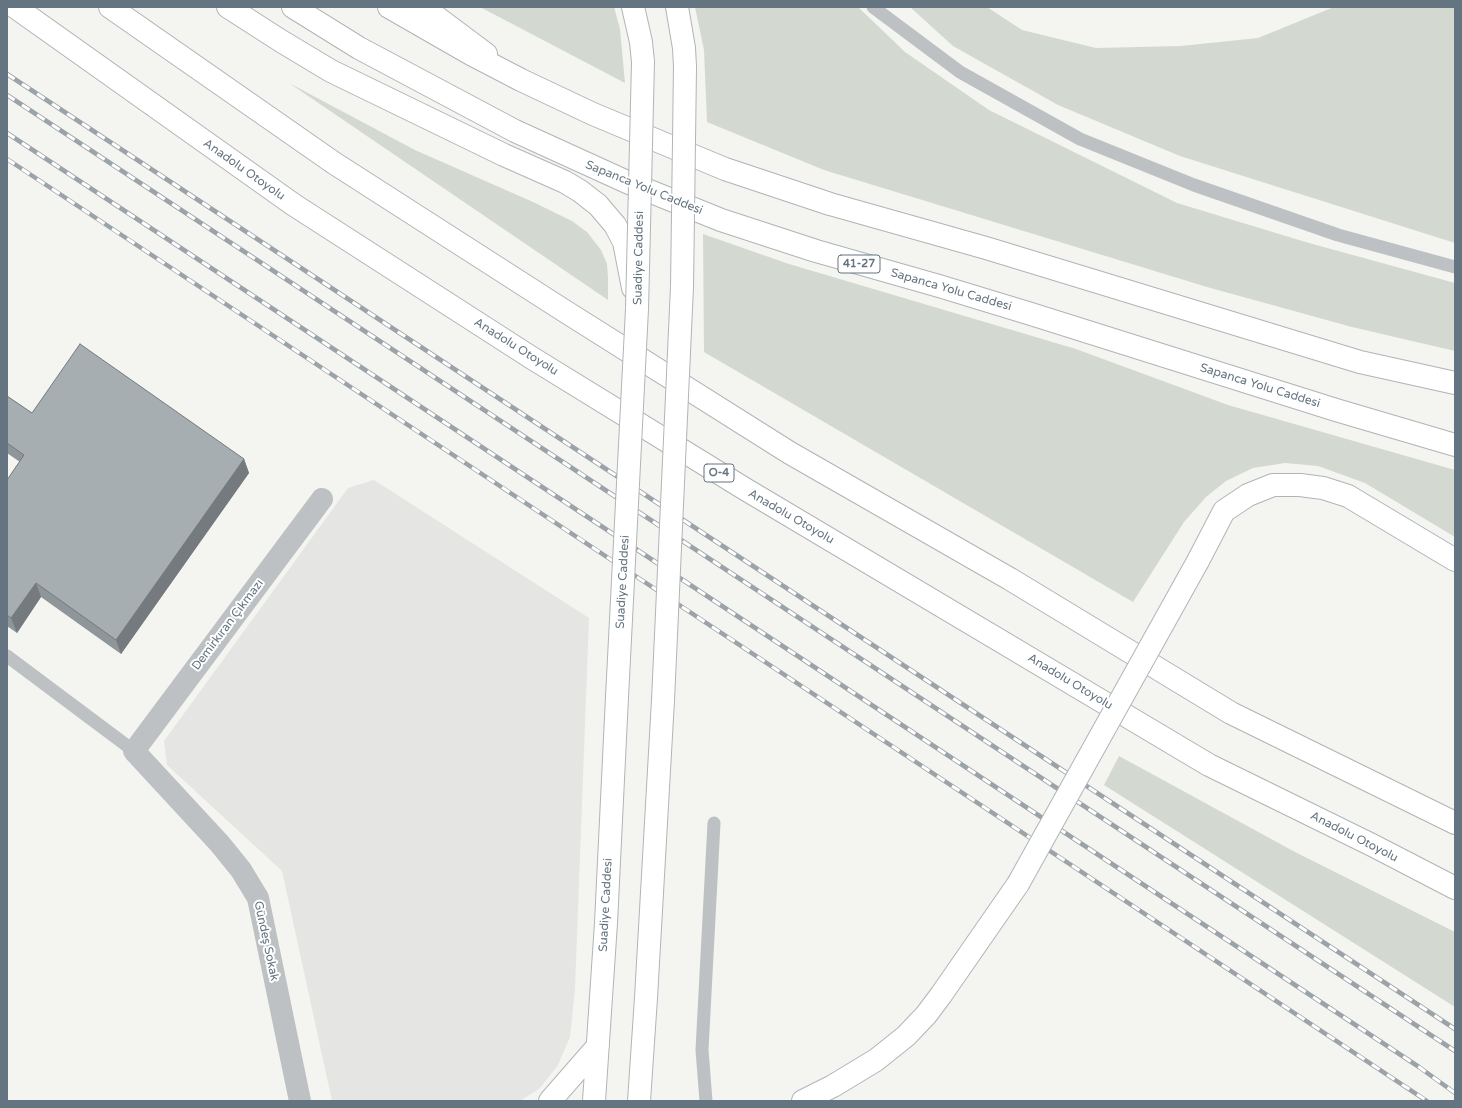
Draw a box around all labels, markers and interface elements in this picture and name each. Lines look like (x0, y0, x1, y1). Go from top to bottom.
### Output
street label: Anadolu Otoyolu (200, 136, 288, 204)
street label: Sapanca Yolu Caddesi (583, 158, 705, 218)
street label: Suadiye Caddesi (631, 211, 647, 305)
road number: 41-27 (838, 255, 880, 273)
street label: Sapanca Yolu Caddesi (889, 266, 1013, 314)
street label: Anadolu Otoyolu (471, 315, 561, 379)
street label: Sapanca Yolu Caddesi (1198, 361, 1322, 411)
road number: O-4 (704, 464, 734, 482)
street label: Anadolu Otoyolu (746, 487, 836, 547)
street label: Suadiye Caddesi (613, 535, 633, 629)
street label: Demirkıran Çıkmazı (189, 577, 267, 673)
street label: Anadolu Otoyolu (1025, 651, 1115, 713)
street label: Anadolu Otoyolu (1308, 809, 1400, 865)
street label: Suadiye Caddesi (596, 858, 616, 952)
street label: Gündeş Sokak (251, 900, 281, 982)

